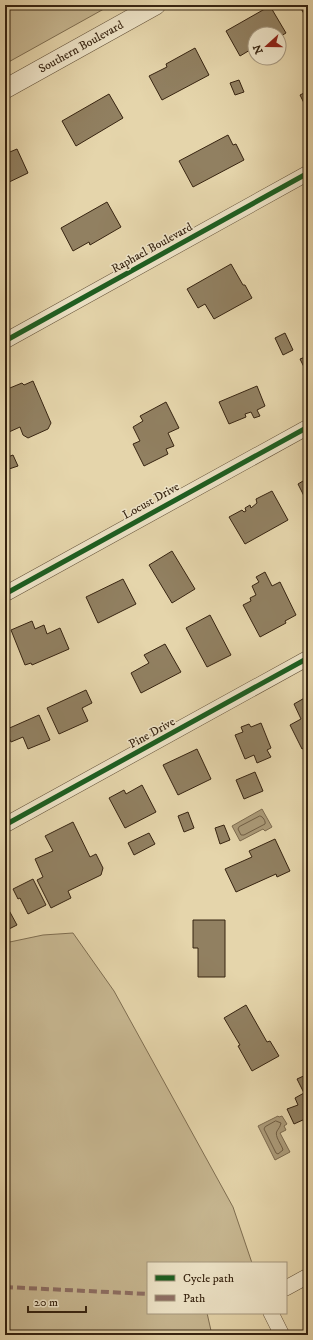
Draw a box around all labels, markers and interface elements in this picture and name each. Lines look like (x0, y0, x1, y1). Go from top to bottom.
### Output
street label: Southern Boulevard (36, 17, 126, 77)
north arrow (247, 26, 287, 66)
text: N (250, 43, 267, 56)
street label: Raphael Boulevard (109, 220, 195, 276)
street label: Locust Drive (120, 479, 182, 523)
street label: Pine Drive (126, 714, 178, 752)
legend (147, 1262, 287, 1314)
text: Cycle path (183, 1271, 235, 1286)
scale bar (28, 1288, 86, 1314)
text: Path (183, 1291, 206, 1306)
text: 20 m (34, 1295, 58, 1310)

